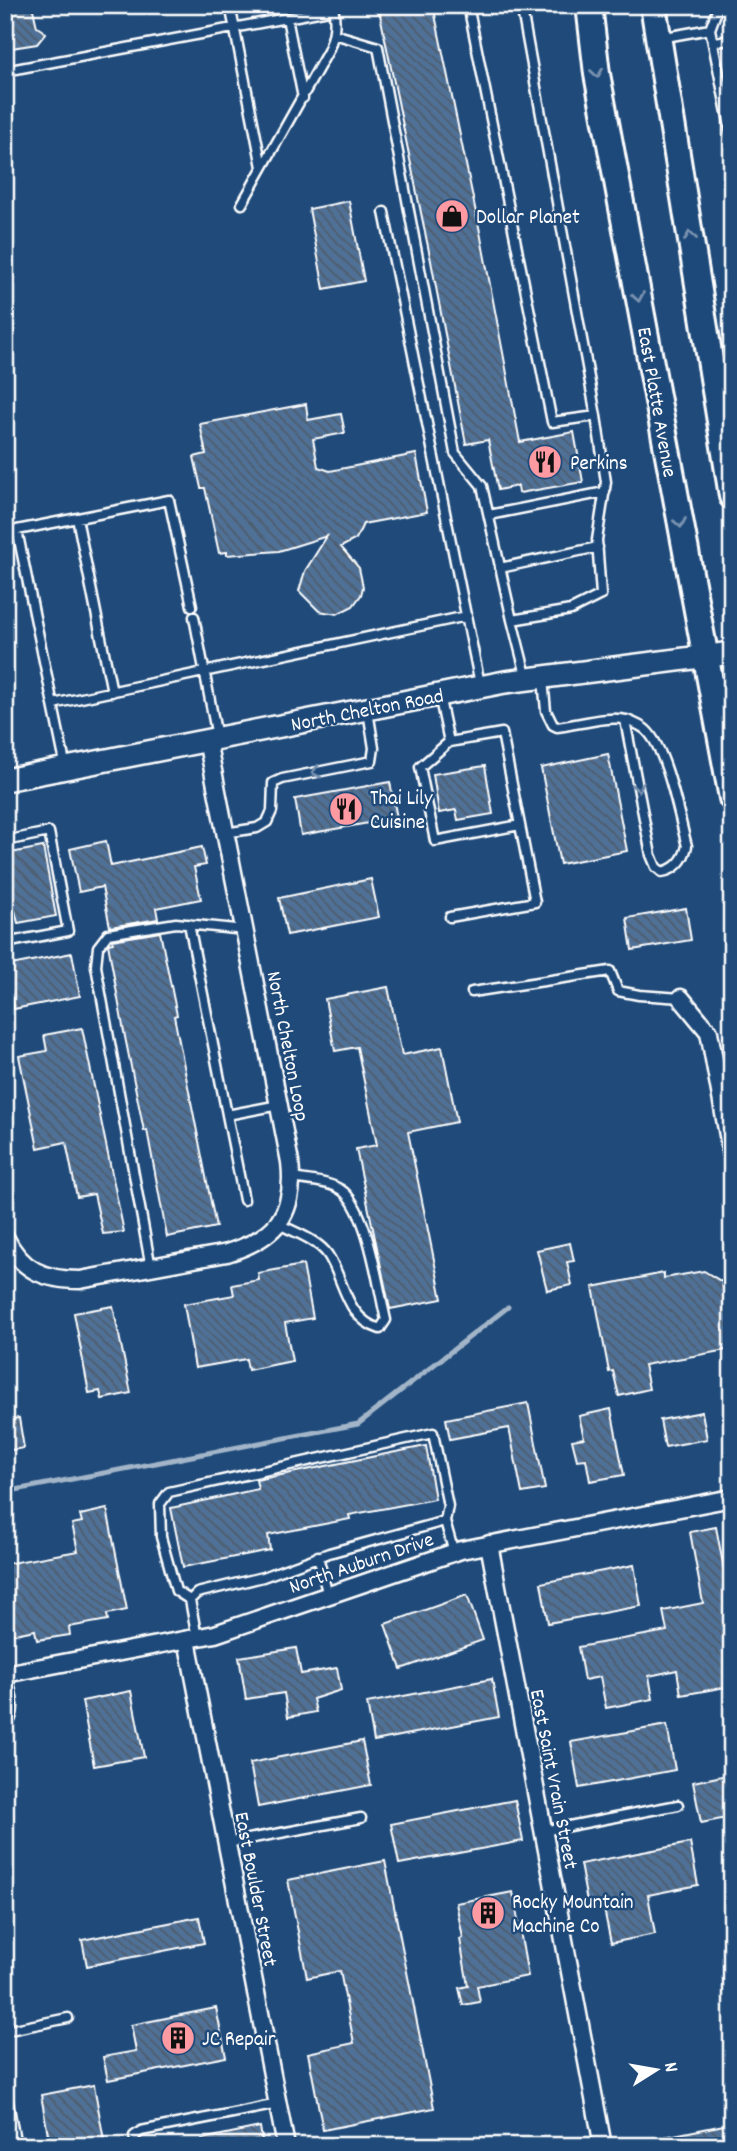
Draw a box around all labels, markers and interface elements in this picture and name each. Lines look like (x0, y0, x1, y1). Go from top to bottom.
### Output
one-way arrow (589, 67, 604, 79)
shop icon: Dollar Planet (433, 197, 471, 235)
place label: Dollar Planet (476, 204, 580, 234)
one-way arrow (683, 230, 698, 242)
one-way arrow (630, 291, 645, 303)
street label: East Platte Avenue (627, 325, 683, 480)
restaurant icon: Perkins (526, 443, 564, 481)
place label: Perkins (570, 450, 628, 480)
one-way arrow (672, 517, 687, 529)
street label: North Chelton Road (289, 682, 446, 741)
one-way arrow (310, 764, 322, 779)
one-way arrow (630, 781, 645, 793)
place label: Thai Lily Cuisine (370, 785, 433, 839)
restaurant icon: Thai Lily Cuisine (327, 790, 365, 828)
street label: North Chelton Loop (257, 969, 315, 1124)
street label: North Auburn Drive (286, 1526, 438, 1604)
street label: East Saint Vrain Street (520, 1687, 584, 1873)
street label: East Boulder Street (224, 1810, 284, 1970)
place label: Rocky Mountain Machine Co (512, 1889, 634, 1943)
building icon: Rocky Mountain Machine Co (469, 1894, 507, 1932)
building icon: JC Repair (159, 2019, 197, 2057)
place label: JC Repair (202, 2026, 276, 2056)
north arrow (622, 2036, 692, 2106)
text: N (655, 2060, 683, 2075)

